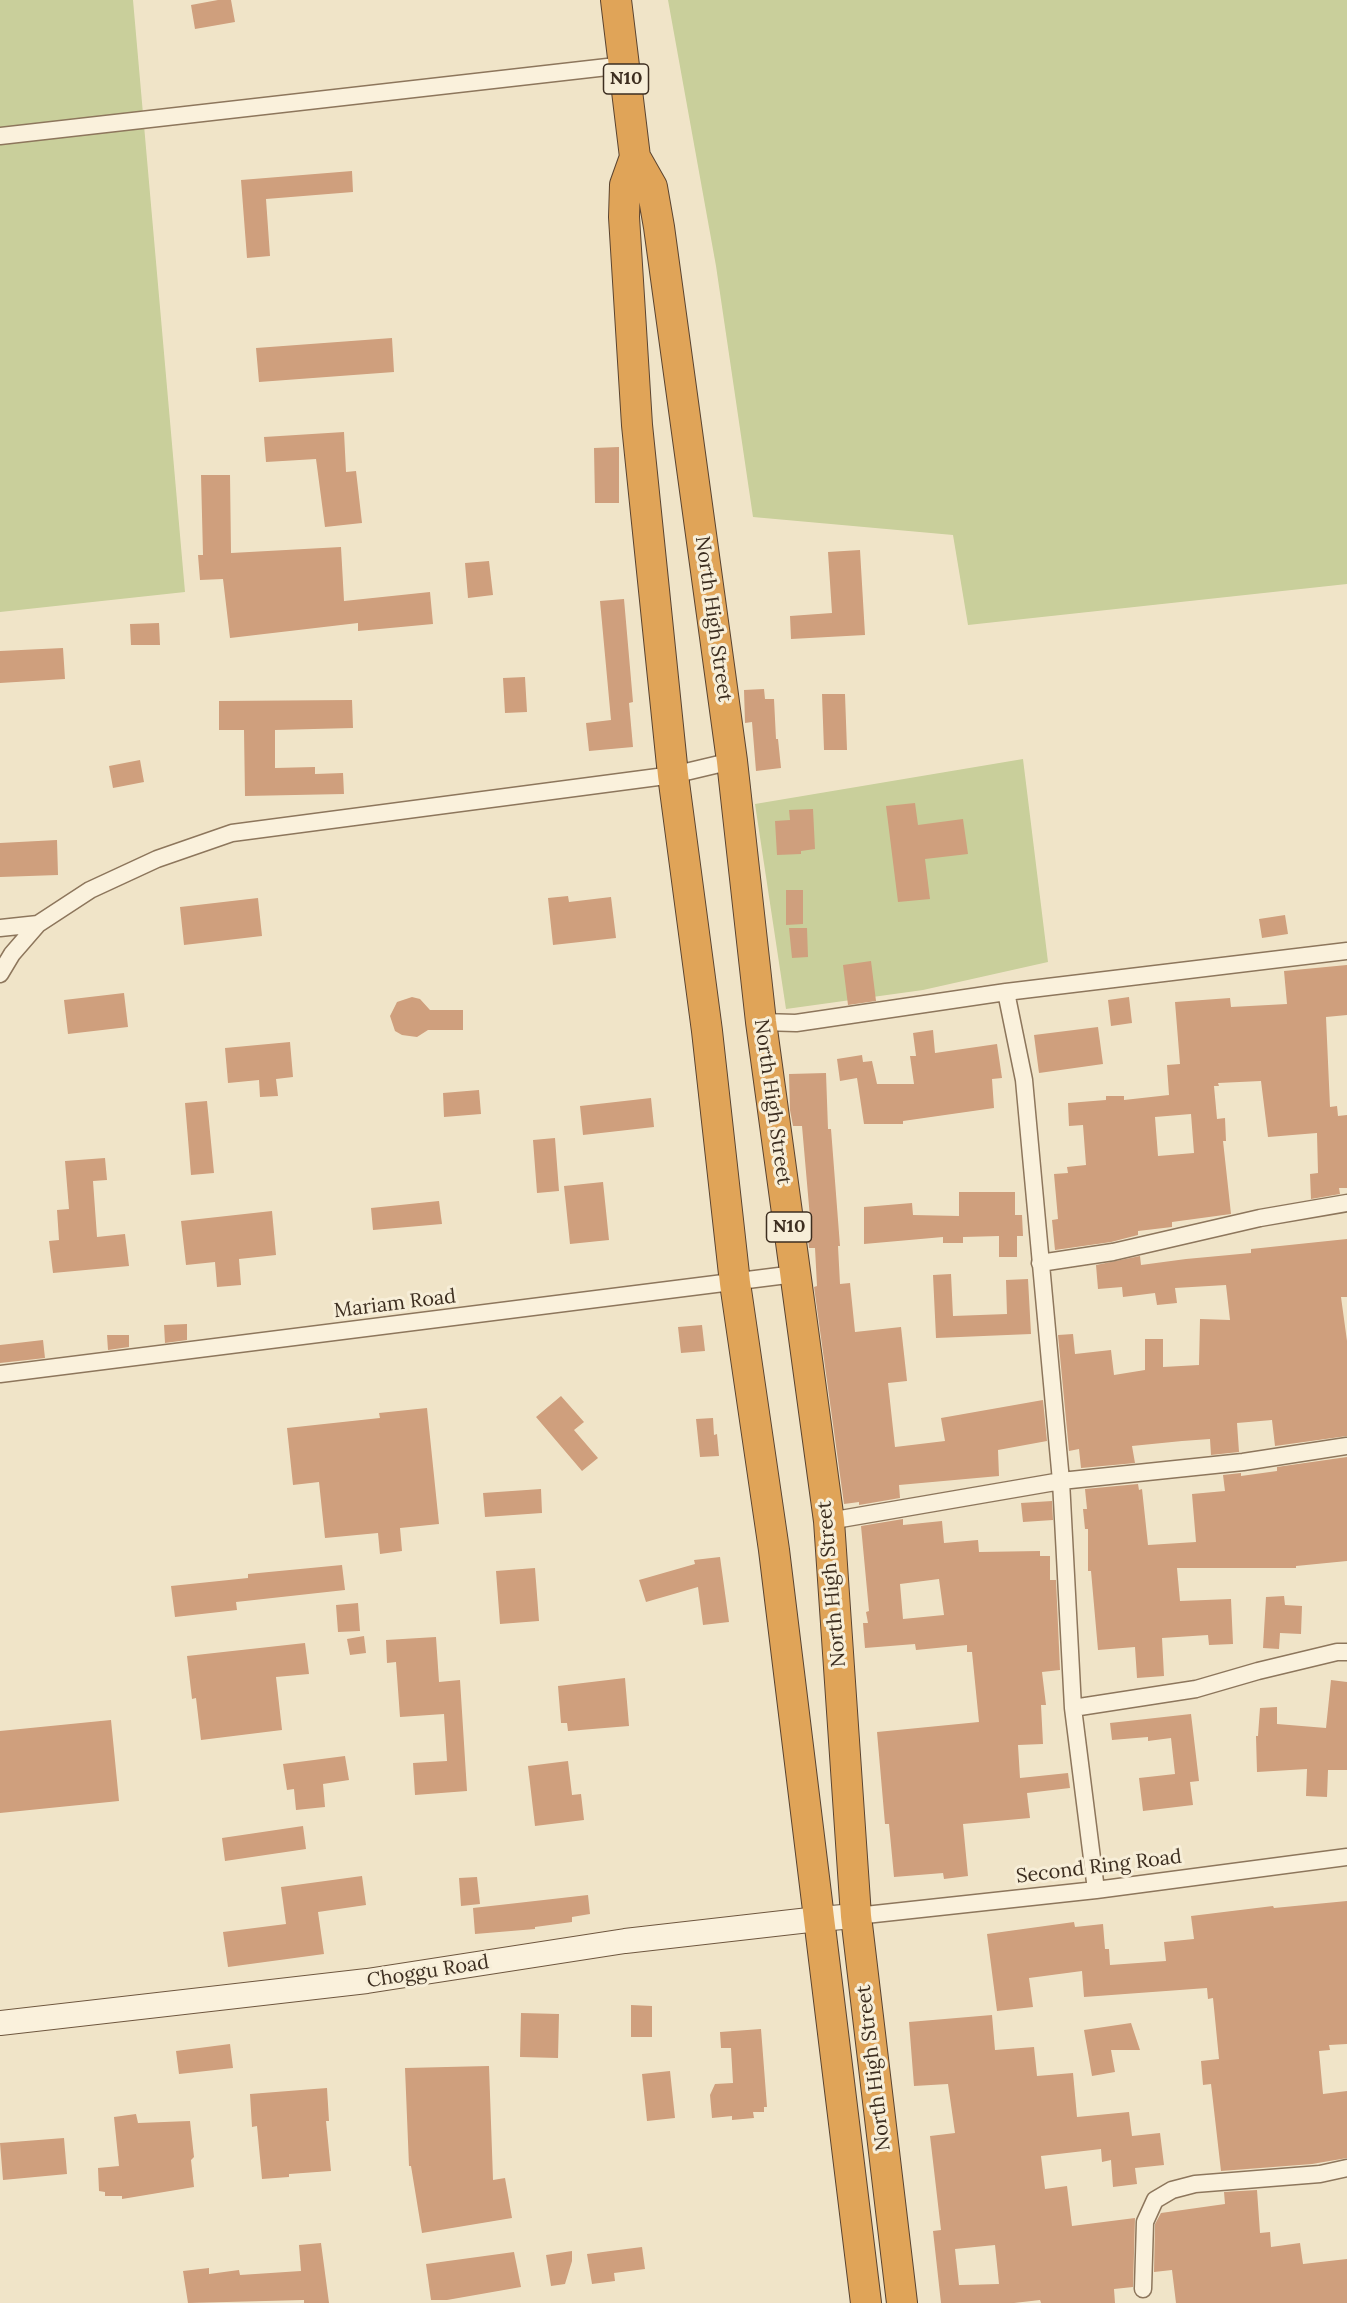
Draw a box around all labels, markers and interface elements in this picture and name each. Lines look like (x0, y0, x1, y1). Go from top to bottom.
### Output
road number: N10 (604, 64, 648, 94)
street label: North High Street (689, 535, 737, 703)
street label: North High Street (748, 1018, 796, 1186)
road number: N10 (766, 1212, 812, 1242)
street label: Mariam Road (333, 1285, 457, 1323)
street label: North High Street (813, 1500, 851, 1668)
street label: Second Ring Road (1015, 1845, 1183, 1889)
street label: Choggu Road (365, 1950, 491, 1994)
street label: North High Street (852, 1984, 896, 2152)

